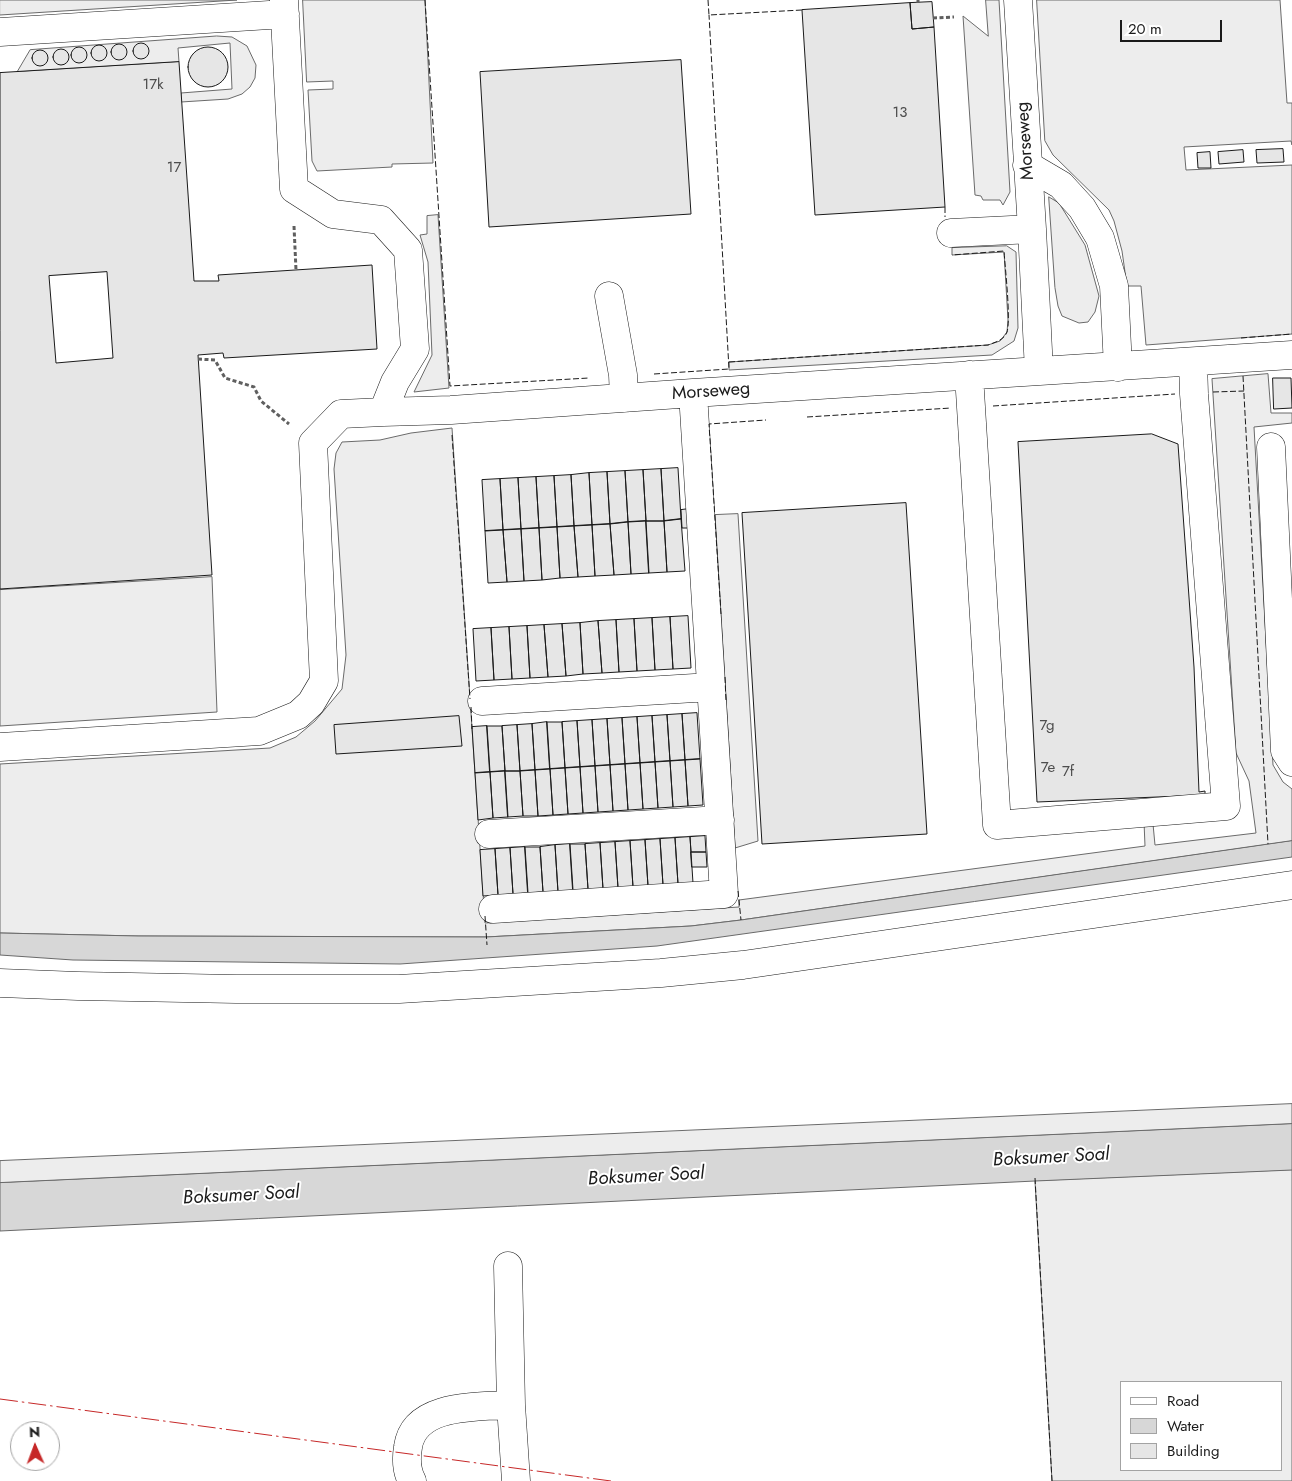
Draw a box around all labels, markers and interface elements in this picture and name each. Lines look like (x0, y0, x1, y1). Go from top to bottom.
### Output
scale bar (1122, 10, 1224, 42)
text: 20 m (1128, 18, 1162, 40)
house number: 17k (142, 76, 164, 94)
street label: Morseweg (1012, 101, 1040, 181)
house number: 13 (893, 104, 907, 122)
house number: 17 (167, 159, 181, 177)
street label: Morseweg (671, 378, 751, 406)
house number: 7g (1039, 717, 1055, 735)
house number: 7e (1041, 759, 1055, 777)
house number: 7f (1062, 763, 1074, 781)
water label: Boksumer Soal (992, 1144, 1110, 1172)
water label: Boksumer Soal (587, 1163, 705, 1191)
water label: Boksumer Soal (182, 1182, 300, 1210)
legend (1120, 1381, 1282, 1471)
text: Road (1167, 1390, 1199, 1412)
text: Water (1167, 1415, 1204, 1437)
north arrow (10, 1421, 60, 1471)
text: N (29, 1422, 40, 1442)
text: Building (1167, 1440, 1219, 1462)

